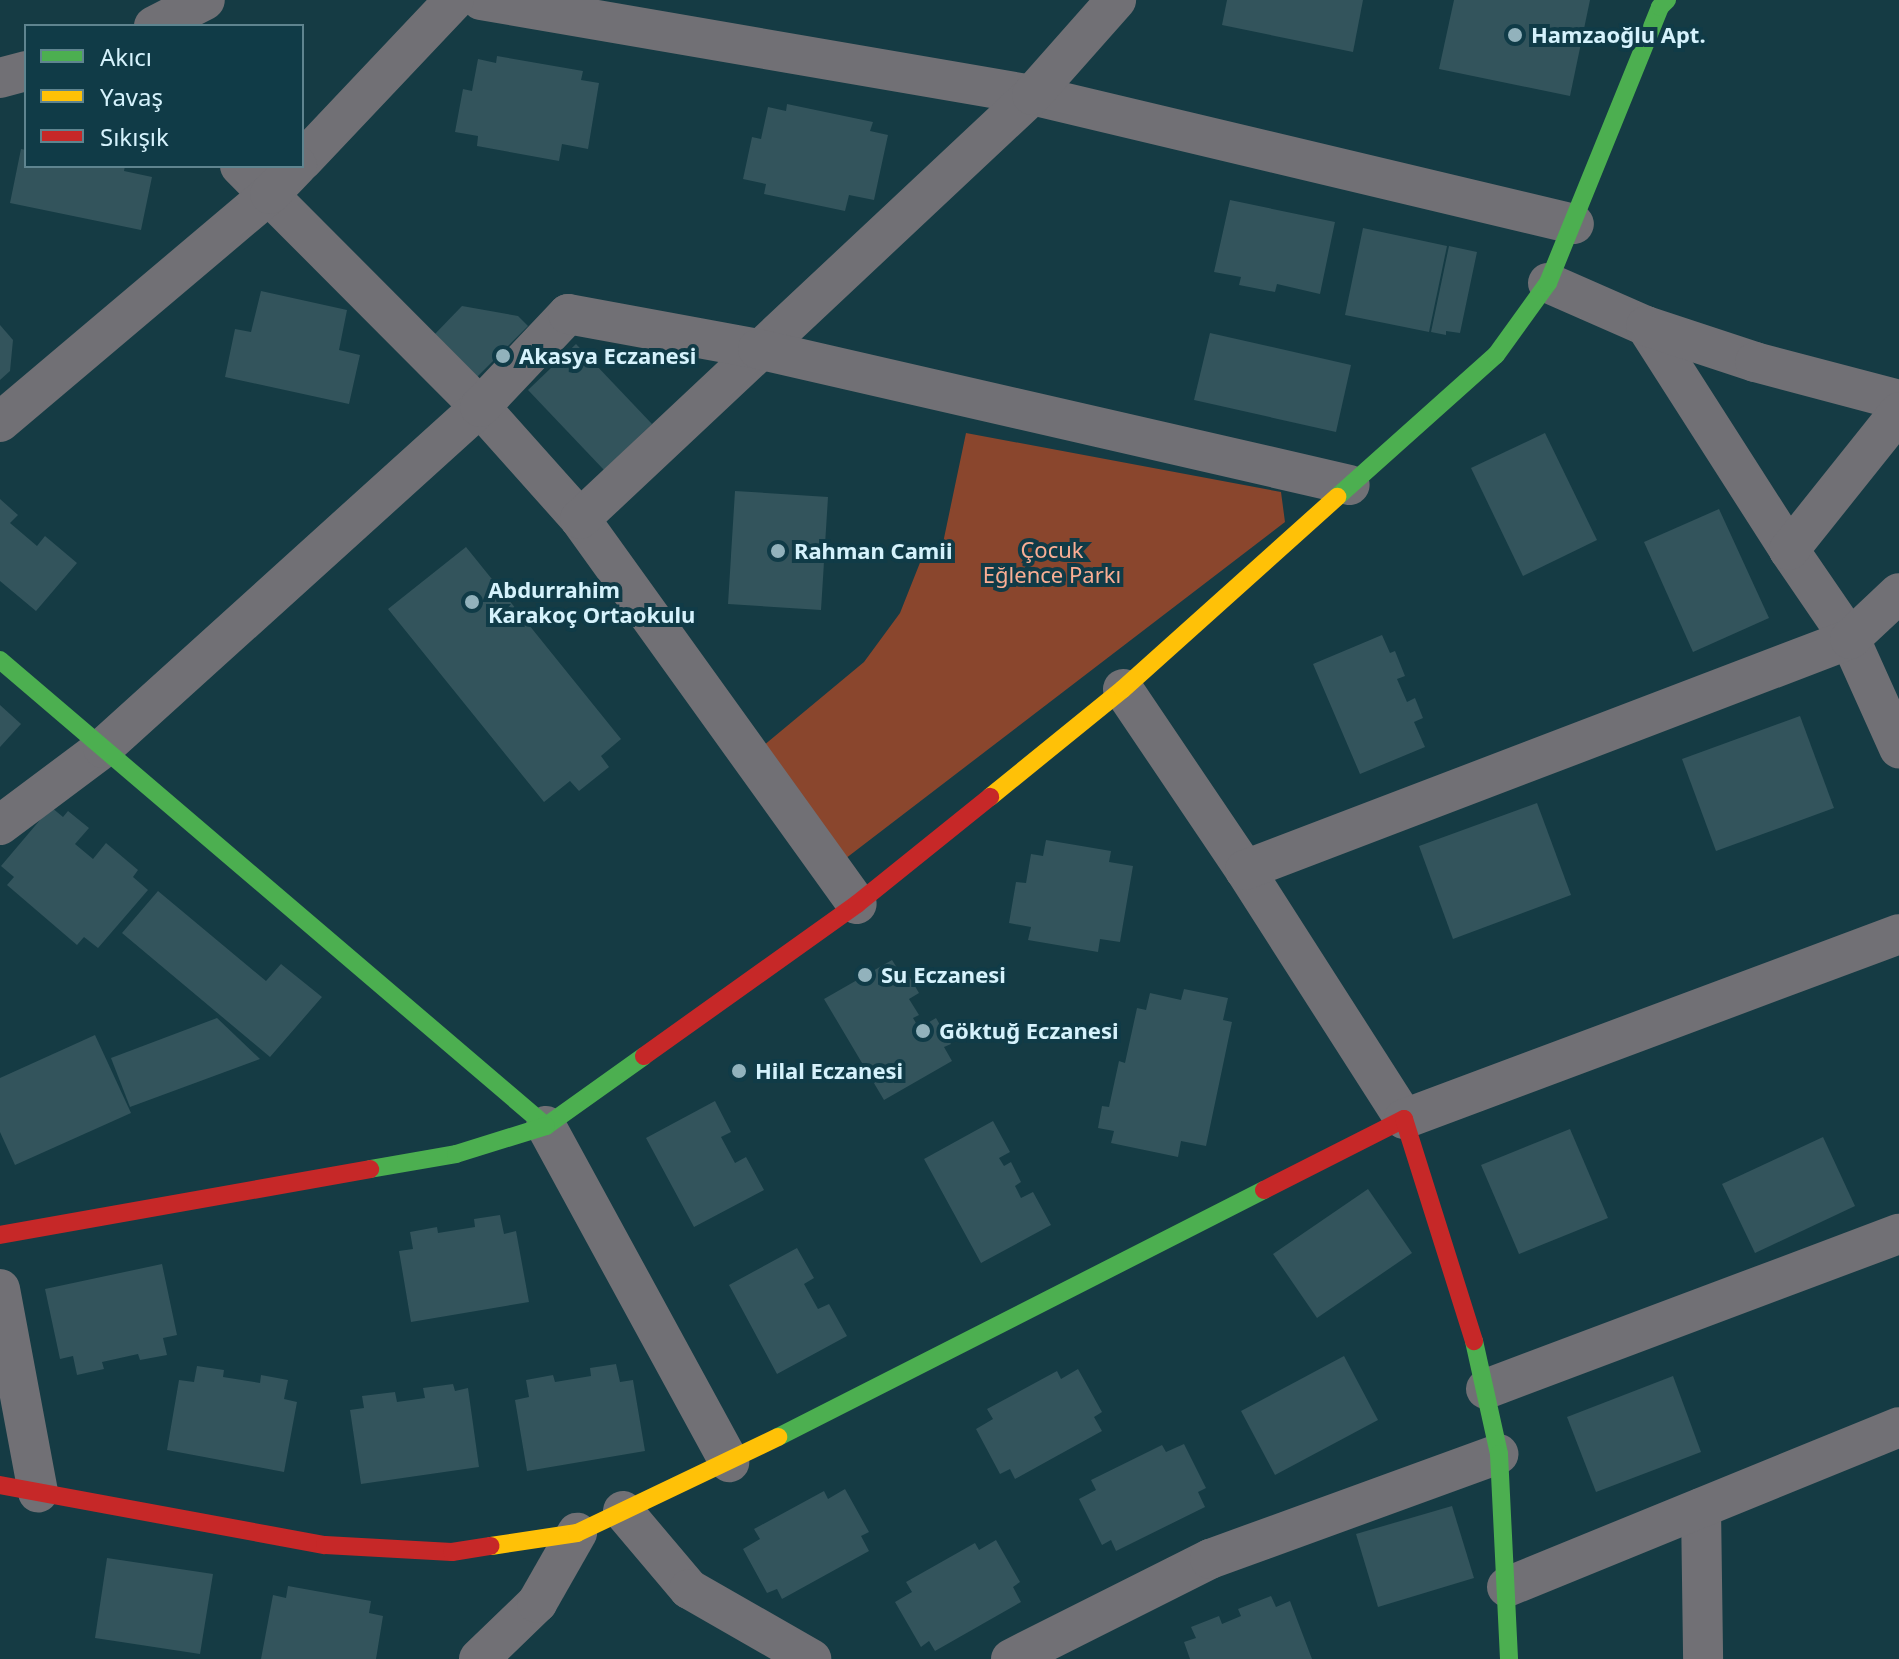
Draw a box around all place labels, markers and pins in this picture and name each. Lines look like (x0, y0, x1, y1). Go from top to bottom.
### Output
place label: Hamzaoğlu Apt. (1531, 22, 1706, 48)
marker: Hamzaoğlu Apt. (1506, 26, 1524, 44)
place label: Akasya Eczanesi (519, 343, 696, 369)
marker: Akasya Eczanesi (494, 347, 512, 365)
place label: Rahman Camii (794, 538, 952, 564)
marker: Rahman Camii (769, 542, 787, 560)
place label: Abdurrahim Karakoç Ortaokulu (488, 576, 695, 628)
marker: Abdurrahim Karakoç Ortaokulu (463, 593, 481, 611)
place label: Su Eczanesi (881, 962, 1006, 988)
marker: Su Eczanesi (856, 966, 874, 984)
place label: Göktuğ Eczanesi (939, 1018, 1119, 1044)
marker: Göktuğ Eczanesi (914, 1022, 932, 1040)
place label: Hilal Eczanesi (755, 1058, 903, 1084)
marker: Hilal Eczanesi (730, 1062, 748, 1080)

